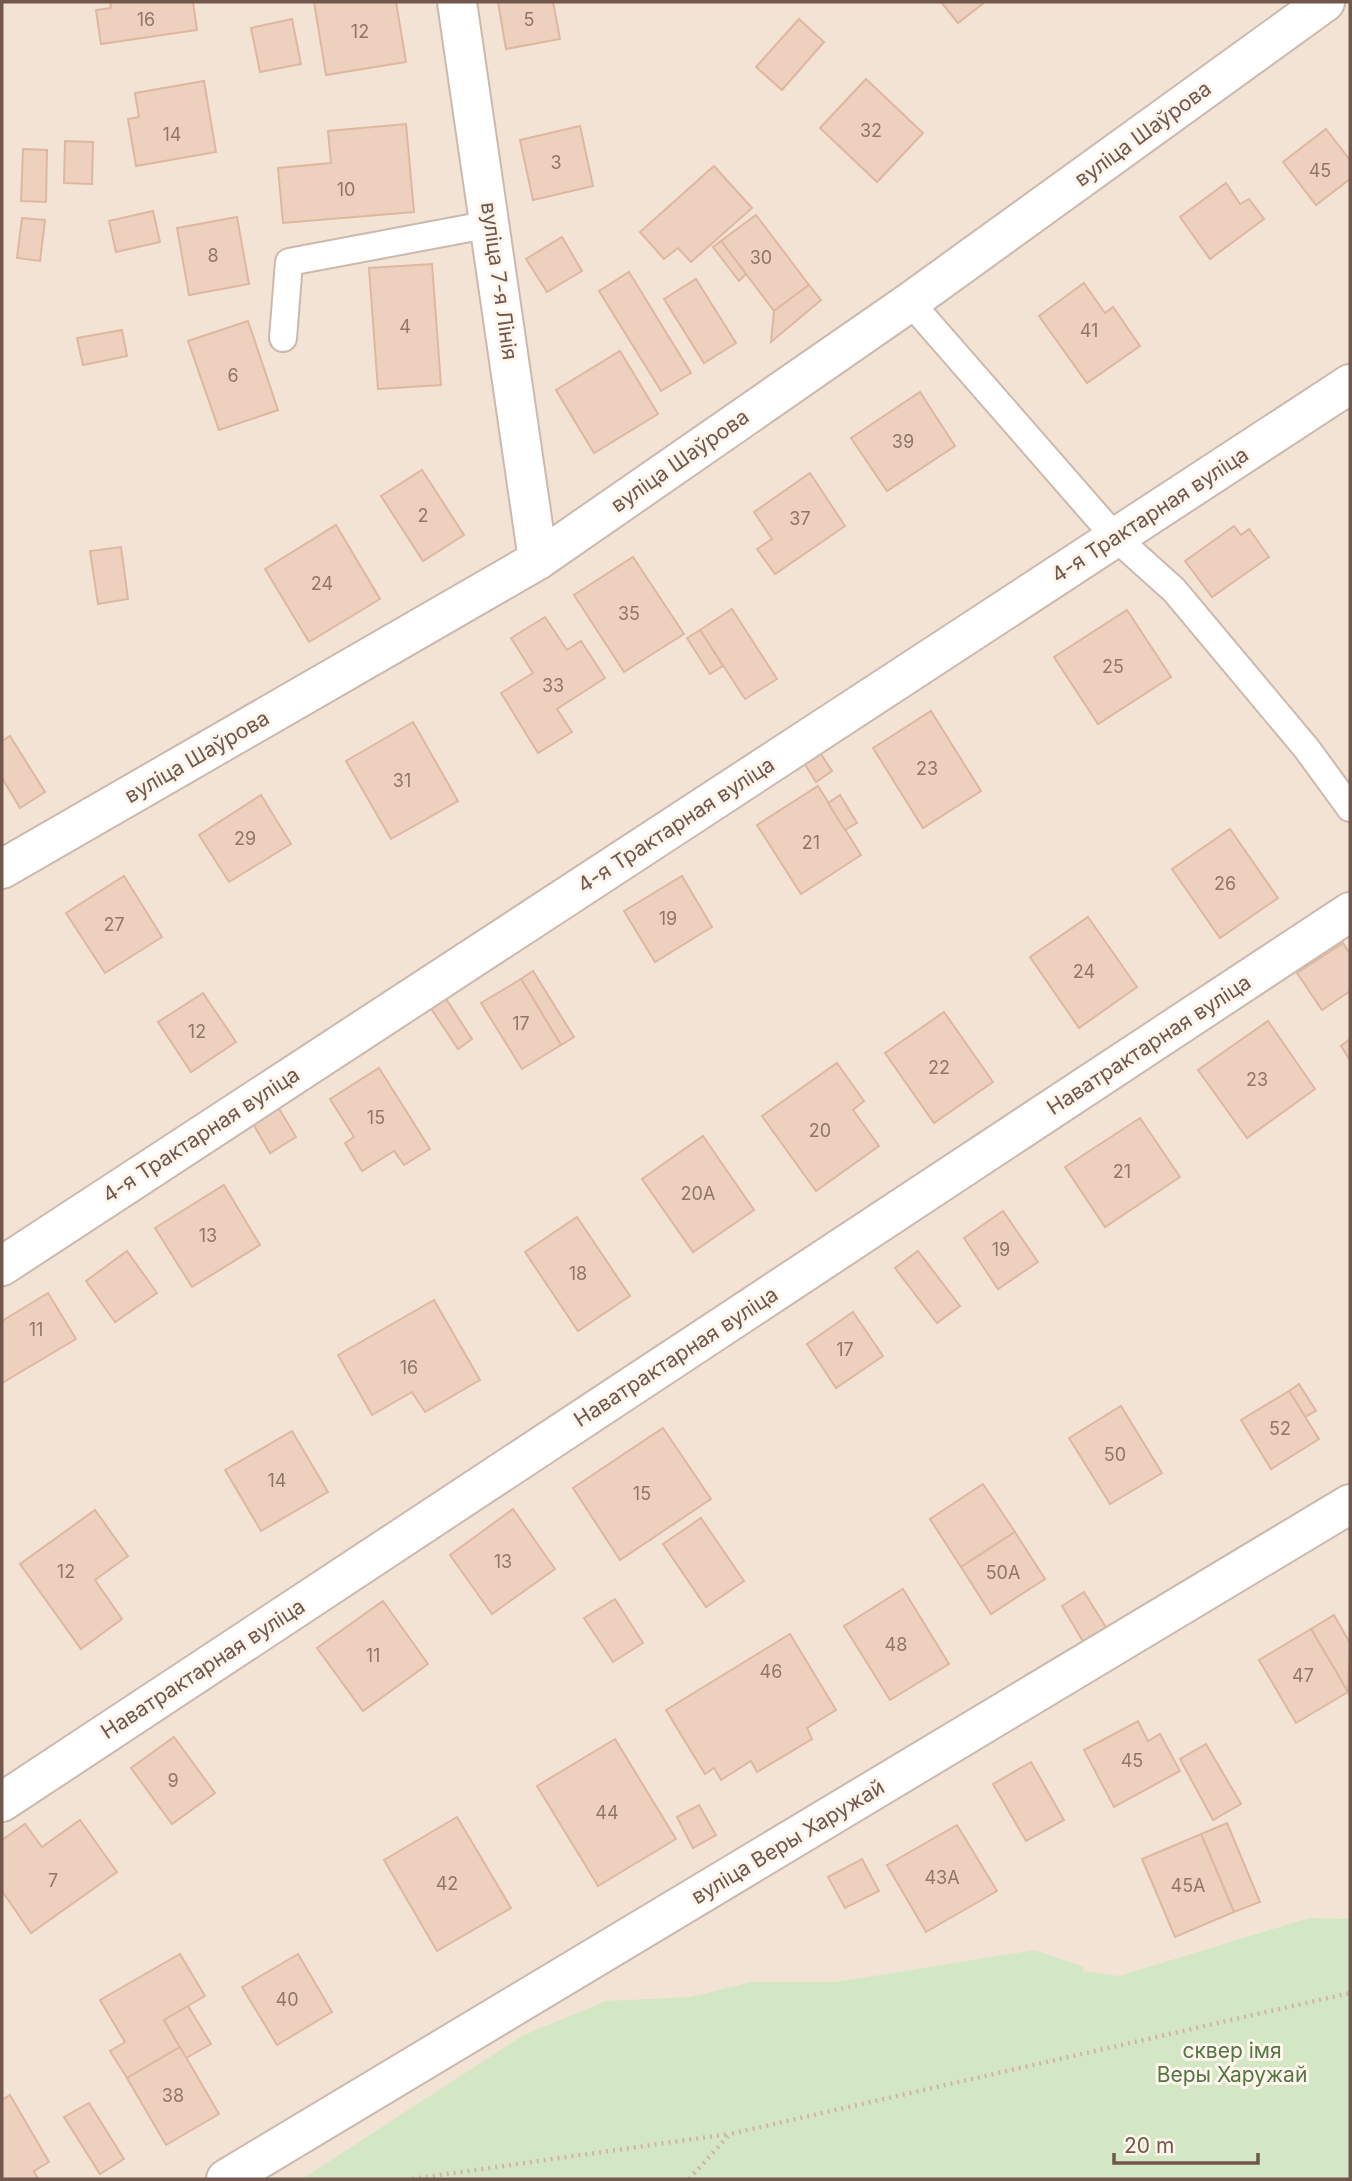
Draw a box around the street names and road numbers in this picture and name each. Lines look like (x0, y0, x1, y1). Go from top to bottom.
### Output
street label: вуліца Шаўрова (1070, 76, 1216, 192)
street label: вуліца 7-я Лінія (476, 200, 523, 361)
street label: вуліца Шаўрова (606, 404, 753, 517)
street label: 4-я Трактарная вуліца (1047, 442, 1253, 588)
street label: вуліца Шаўрова (120, 705, 273, 808)
street label: 4-я Трактарная вуліца (573, 752, 779, 898)
street label: Наватрактарная вуліца (1042, 969, 1255, 1120)
street label: 4-я Трактарная вуліца (98, 1062, 304, 1208)
street label: Наватрактарная вуліца (569, 1281, 782, 1432)
street label: Наватрактарная вуліца (96, 1593, 309, 1744)
street label: вуліца Веры Харужай (687, 1774, 889, 1909)

